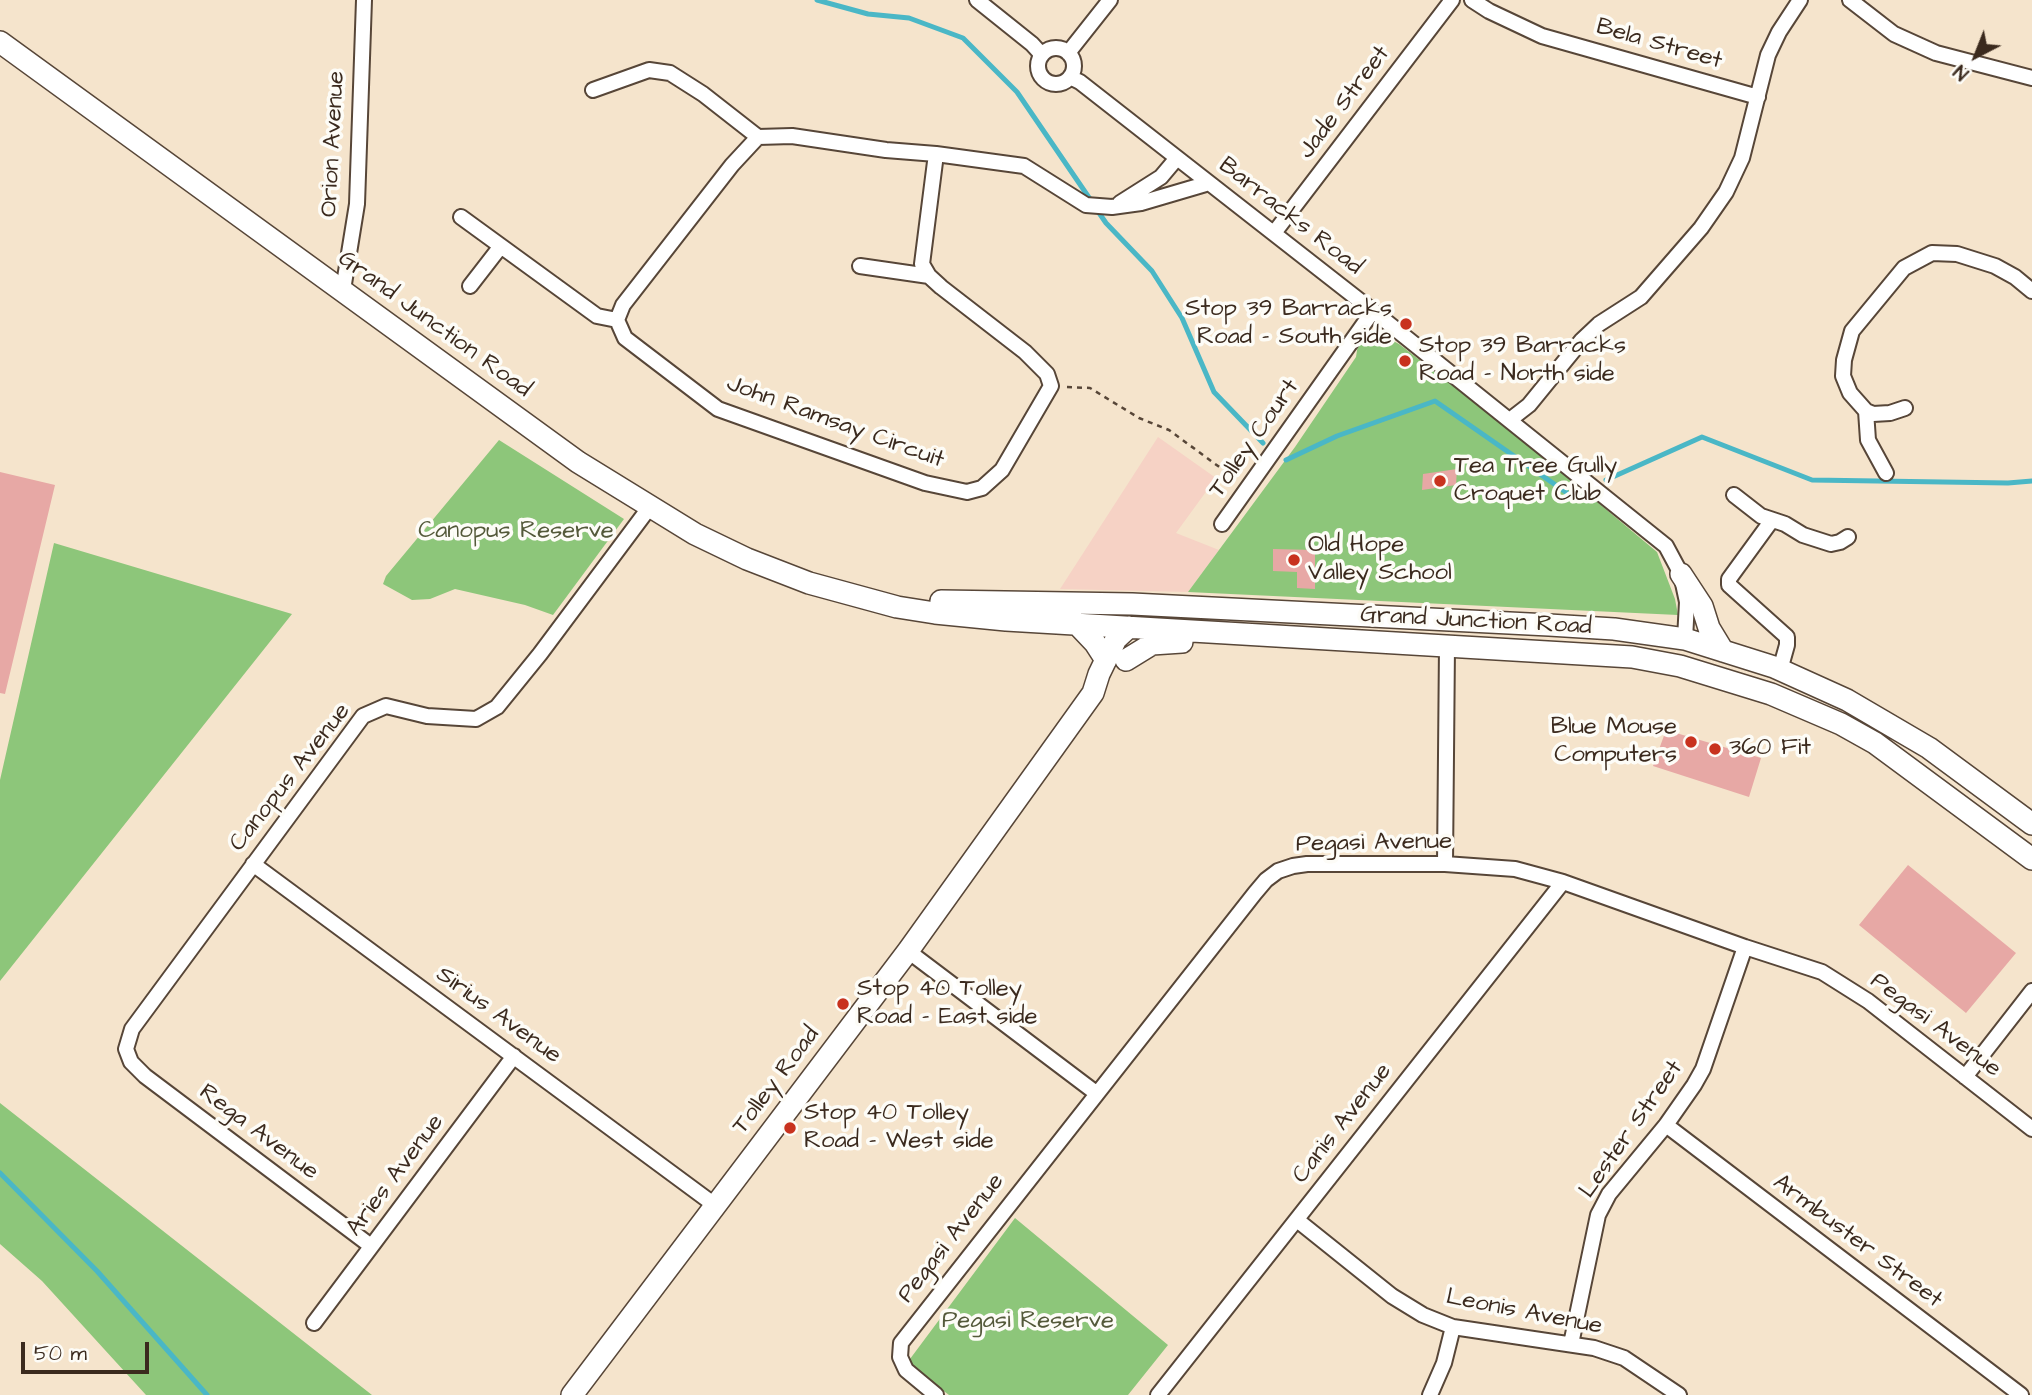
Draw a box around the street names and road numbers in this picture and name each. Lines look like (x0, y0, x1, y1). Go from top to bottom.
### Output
street label: Bela Street (1593, 13, 1725, 77)
street label: Jade Street (1293, 41, 1397, 165)
street label: Orion Avenue (316, 70, 352, 218)
street label: Barracks Road (1212, 152, 1368, 282)
street label: Grand Junction Road (332, 245, 536, 405)
street label: John Ramsay Circuit (722, 370, 948, 476)
street label: Tolley Court (1204, 374, 1306, 504)
street label: Grand Junction Road (1360, 602, 1592, 642)
street label: Canopus Avenue (224, 698, 358, 858)
street label: Pegasi Avenue (1296, 828, 1452, 860)
street label: Sirius Avenue (430, 961, 566, 1071)
street label: Pegasi Avenue (1864, 968, 2006, 1084)
street label: Tolley Road (727, 1022, 827, 1140)
street label: Lester Street (1574, 1056, 1690, 1204)
street label: Canis Avenue (1287, 1058, 1399, 1190)
street label: Rega Avenue (193, 1079, 323, 1187)
street label: Aries Avenue (341, 1109, 451, 1243)
street label: Pegasi Avenue (893, 1169, 1011, 1309)
street label: Armbuster Street (1767, 1169, 1947, 1315)
street label: Leonis Avenue (1444, 1284, 1604, 1342)

